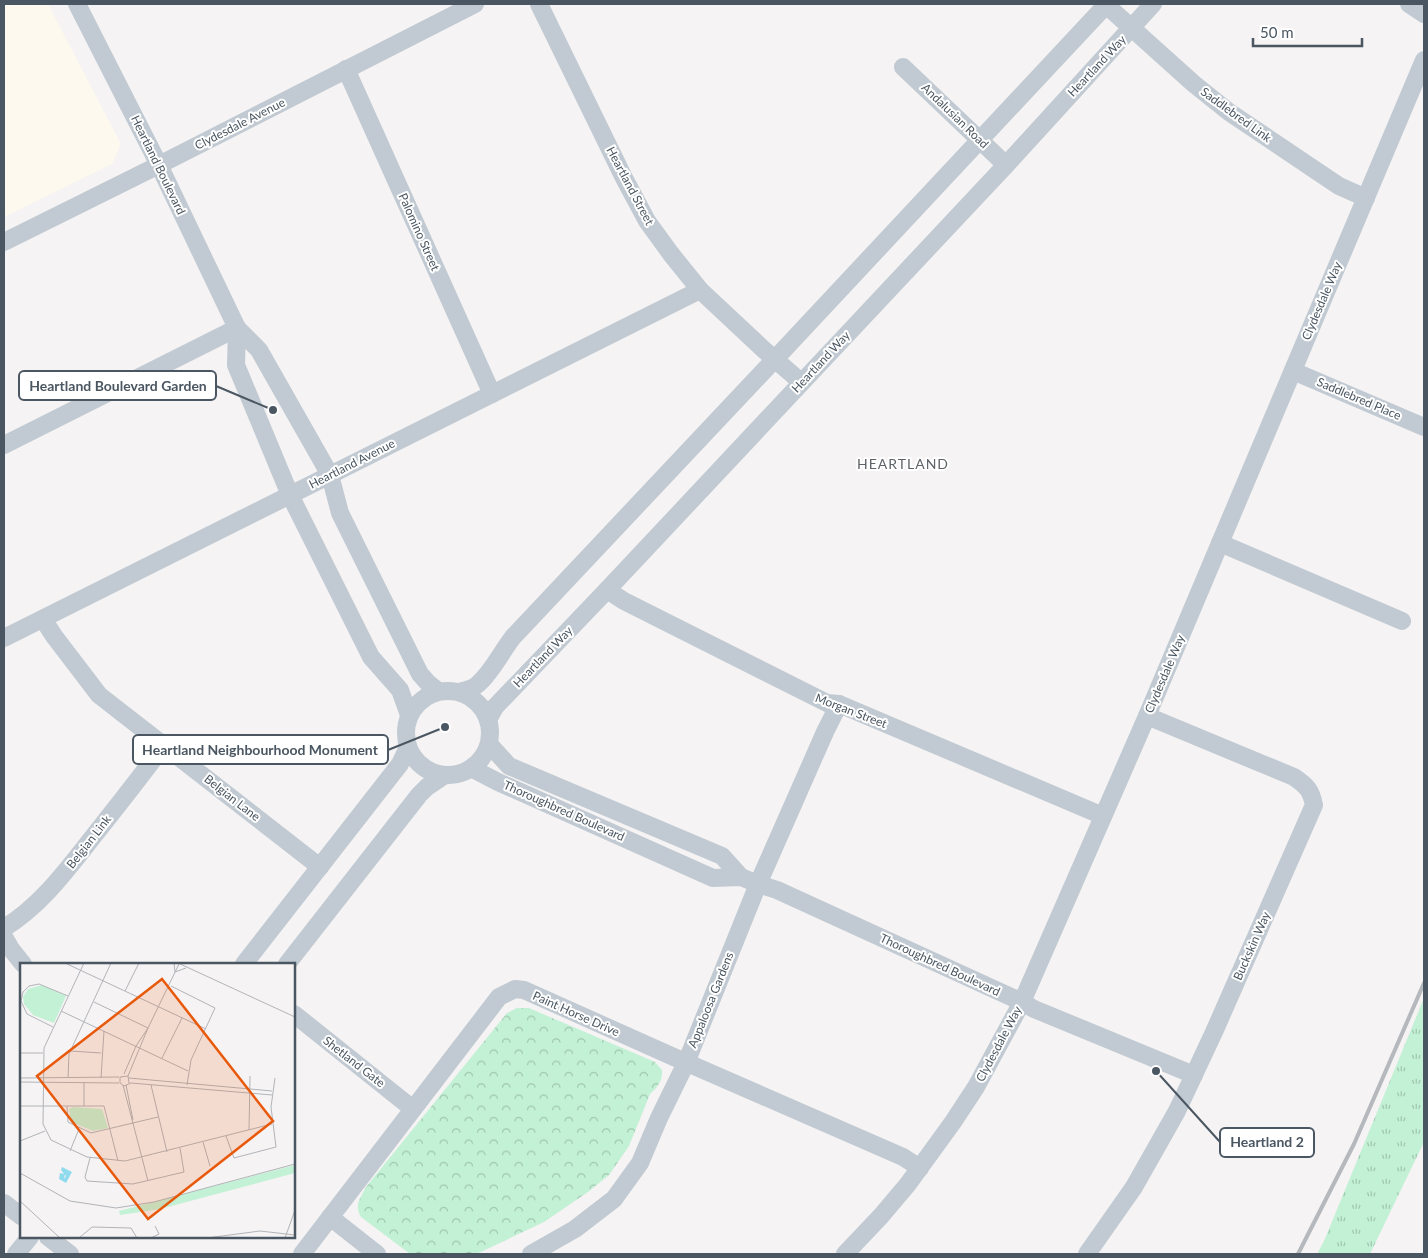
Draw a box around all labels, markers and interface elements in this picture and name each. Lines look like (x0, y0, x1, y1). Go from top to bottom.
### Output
scale bar (1253, 15, 1362, 47)
text: 50 m (1260, 23, 1294, 41)
street label: Heartland Way (1064, 31, 1130, 100)
street label: Andalusian Road (919, 80, 992, 151)
street label: Saddlebred Link (1198, 84, 1275, 146)
street label: Clydesdale Avenue (192, 94, 287, 153)
street label: Heartland Boulevard (128, 113, 189, 217)
street label: Heartland Street (603, 144, 658, 228)
street label: Palomino Street (396, 191, 444, 274)
street label: Clydesdale Way (1298, 259, 1345, 342)
street label: Heartland Way (788, 327, 854, 396)
callout: Heartland Boulevard Garden (19, 371, 216, 400)
street label: Saddlebred Place (1315, 374, 1404, 423)
text: Heartland Boulevard Garden (29, 377, 207, 394)
street label: Heartland Avenue (306, 435, 397, 492)
district label: HEARTLAND (857, 455, 949, 472)
street label: Heartland Way (510, 623, 576, 690)
street label: Clydesdale Way (1141, 632, 1188, 715)
street label: Morgan Street (813, 690, 890, 731)
callout: Heartland Neighbourhood Monument (133, 735, 388, 764)
text: Heartland Neighbourhood Monument (142, 741, 379, 758)
street label: Belgian Lane (201, 771, 263, 824)
street label: Thoroughbred Boulevard (501, 777, 627, 844)
street label: Belgian Link (63, 811, 115, 871)
street label: Buckskin Way (1230, 908, 1274, 983)
street label: Thoroughbred Boulevard (878, 930, 1003, 999)
street label: Appaloosa Gardens (684, 950, 737, 1050)
inset map (20, 963, 295, 1238)
street label: Paint Horse Drive (531, 988, 622, 1039)
street label: Clydesdale Way (972, 1003, 1025, 1084)
street label: Shetland Gate (320, 1033, 388, 1090)
callout: Heartland 2 (1220, 1128, 1314, 1157)
text: Heartland 2 (1230, 1133, 1304, 1150)

